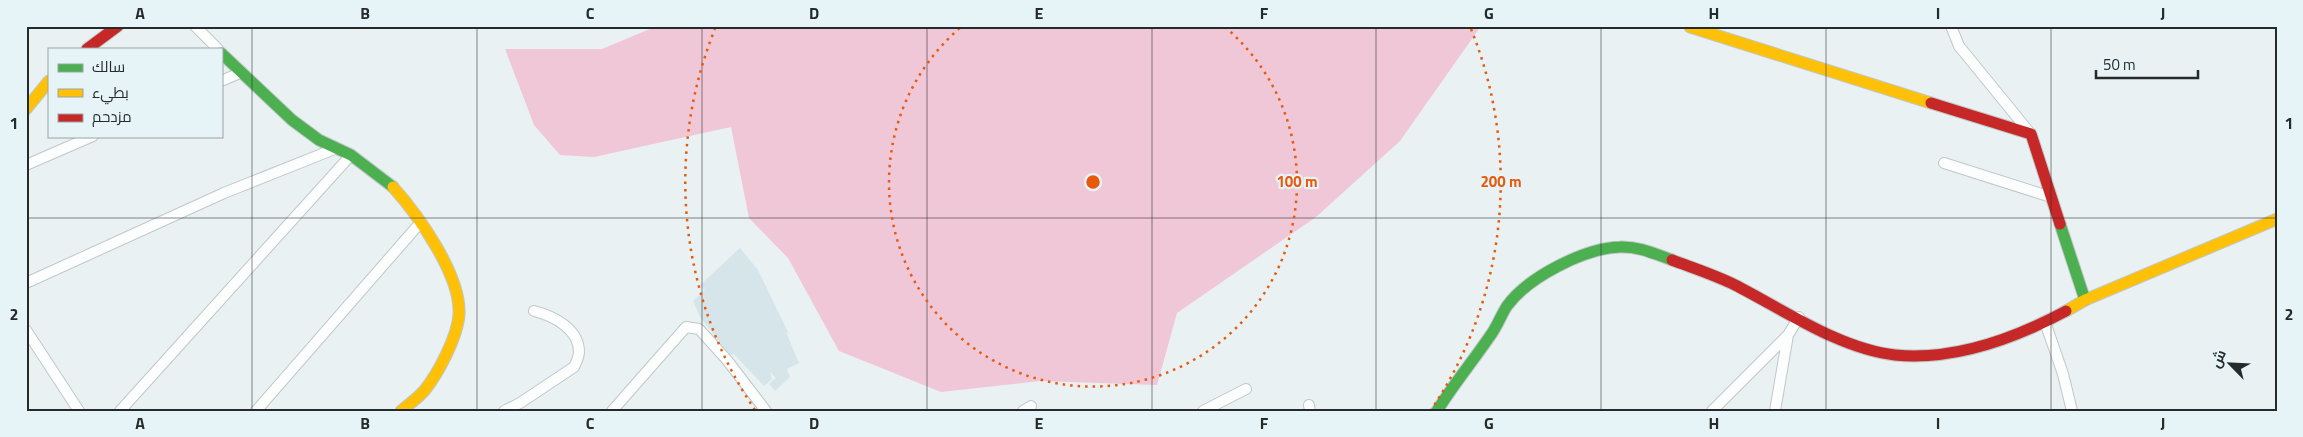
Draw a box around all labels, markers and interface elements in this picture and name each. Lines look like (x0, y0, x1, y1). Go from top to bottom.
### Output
text: A (135, 1, 145, 25)
text: B (360, 1, 370, 25)
text: C (586, 1, 595, 25)
text: D (809, 1, 819, 25)
text: E (1035, 1, 1044, 25)
text: F (1260, 1, 1269, 25)
text: G (1484, 1, 1494, 25)
text: H (1709, 1, 1719, 25)
text: I (1936, 1, 1940, 25)
text: J (2161, 1, 2165, 25)
legend (48, 48, 222, 138)
scale bar (2096, 48, 2198, 80)
text: 50 m (2103, 53, 2136, 76)
text: سالك (92, 55, 125, 78)
text: بطيء (92, 81, 129, 105)
text: مزدحم (92, 105, 132, 128)
text: 1 (10, 111, 18, 135)
text: 1 (2285, 111, 2293, 135)
text: 100 m (1276, 170, 1318, 193)
text: 200 m (1480, 170, 1522, 193)
centre of rings (1084, 173, 1102, 191)
text: 2 (10, 302, 18, 326)
text: 2 (2285, 302, 2293, 326)
north arrow (2206, 340, 2256, 390)
text: ش (2204, 346, 2231, 371)
text: A (135, 411, 145, 435)
text: B (360, 411, 370, 435)
text: C (586, 411, 595, 435)
text: D (809, 411, 819, 435)
text: E (1035, 411, 1044, 435)
text: F (1260, 411, 1269, 435)
text: G (1484, 411, 1494, 435)
text: H (1709, 411, 1719, 435)
text: I (1936, 411, 1940, 435)
text: J (2161, 411, 2165, 435)

